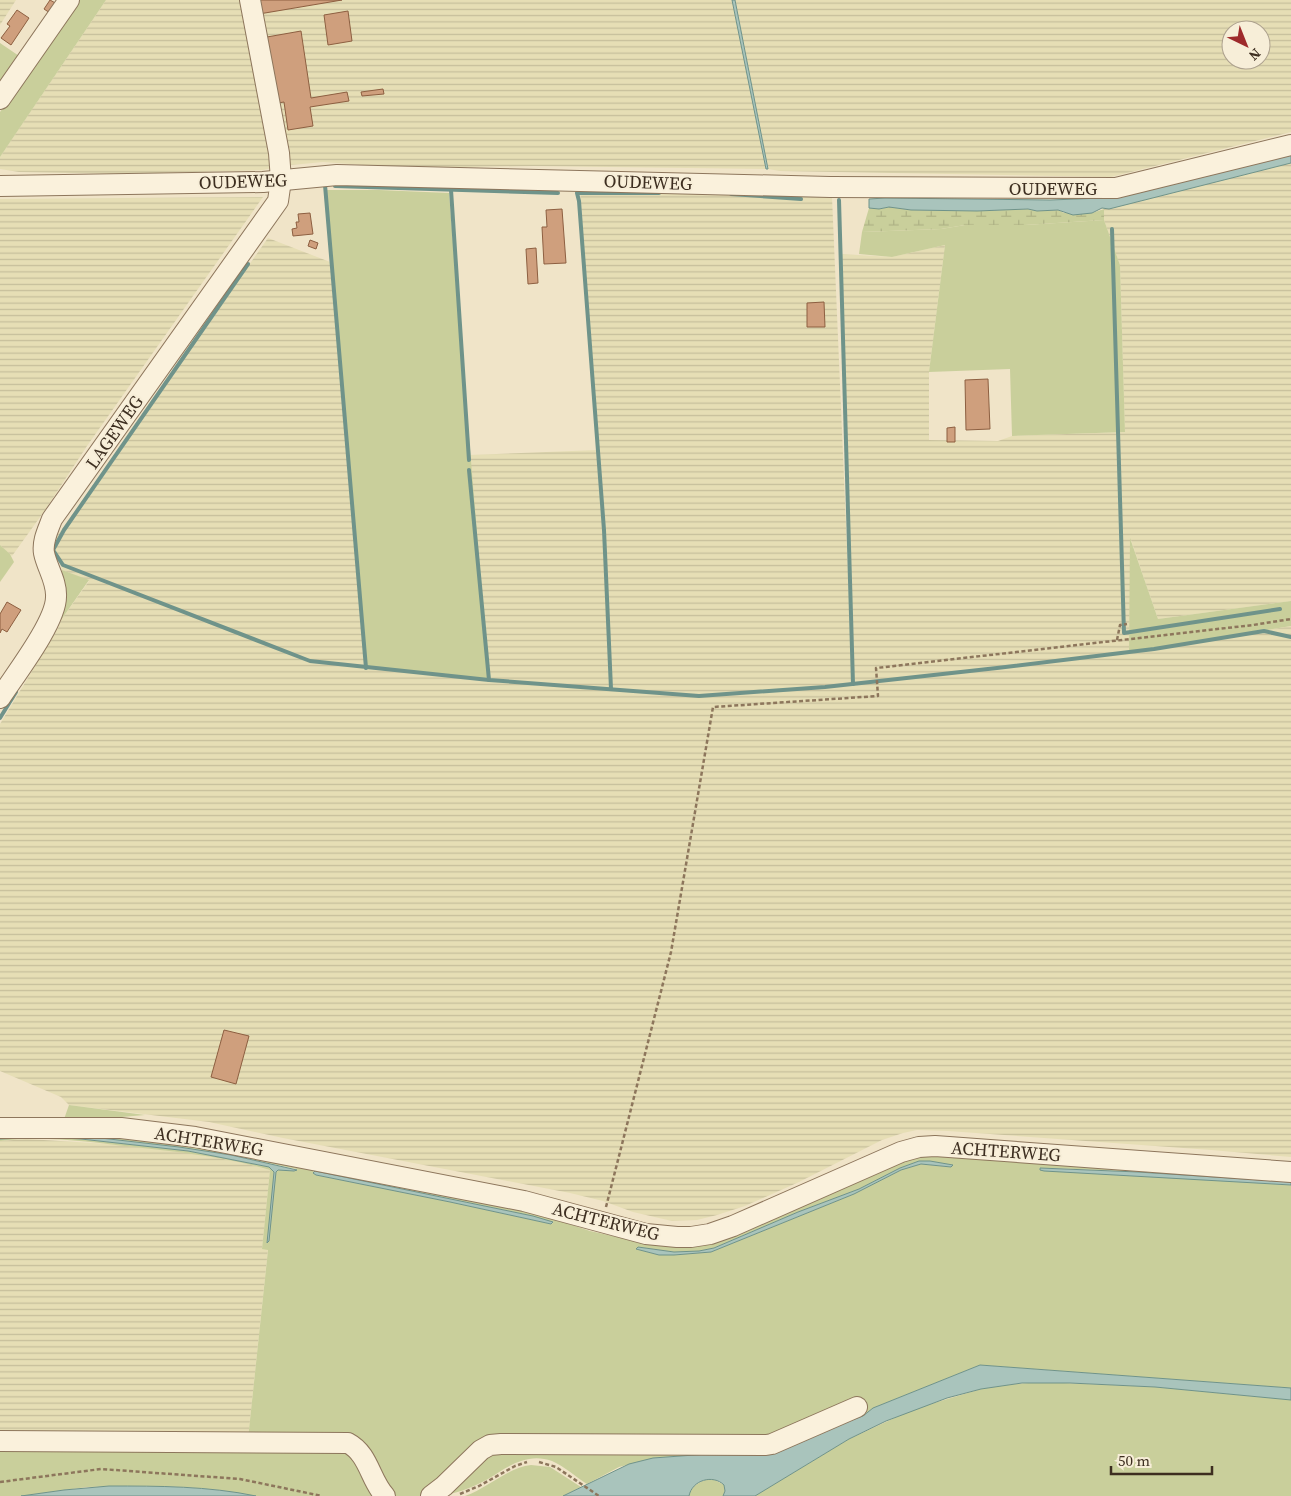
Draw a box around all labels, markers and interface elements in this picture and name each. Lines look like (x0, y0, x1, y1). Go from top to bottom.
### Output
north arrow (1221, 20, 1271, 70)
text: N (1244, 44, 1265, 65)
street label: OUDEWEG (198, 167, 288, 195)
street label: OUDEWEG (603, 168, 693, 196)
street label: OUDEWEG (1009, 176, 1097, 201)
street label: LAGEWEG (79, 390, 149, 474)
street label: ACHTERWEG (153, 1120, 265, 1162)
street label: ACHTERWEG (950, 1135, 1062, 1167)
street label: ACHTERWEG (550, 1196, 662, 1246)
scale bar (1111, 1444, 1212, 1476)
text: 50 m (1118, 1450, 1150, 1471)

